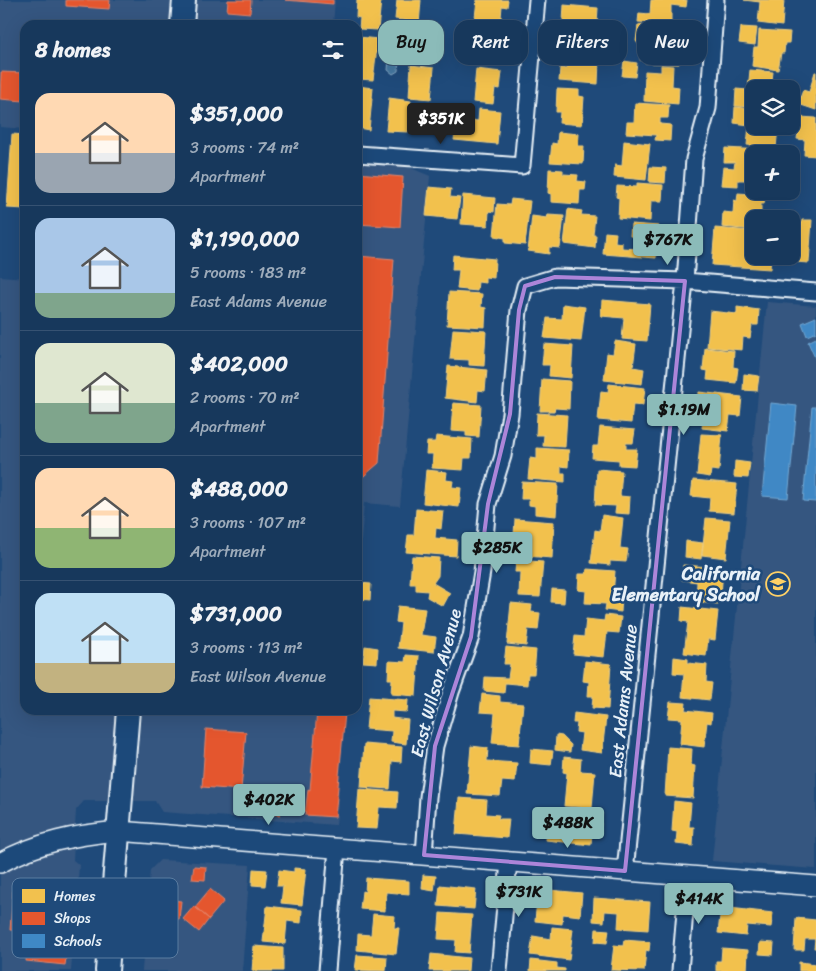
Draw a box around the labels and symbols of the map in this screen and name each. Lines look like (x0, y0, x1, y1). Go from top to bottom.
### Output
pin: $351K (406, 102, 476, 145)
pin: $767K (633, 224, 703, 266)
pin: $1.19M (643, 394, 725, 436)
pin: $285K (462, 532, 532, 574)
place label: California Elementary School (611, 558, 761, 611)
school or university icon: California Elementary School (765, 571, 791, 597)
street label: East Wilson Avenue (401, 605, 471, 761)
street label: East Adams Avenue (599, 623, 647, 779)
pin: $402K (234, 784, 304, 826)
pin: $488K (533, 806, 603, 849)
pin: $731K (484, 876, 554, 918)
legend (12, 878, 178, 958)
pin: $414K (664, 882, 734, 925)
text: Homes (54, 884, 96, 909)
text: Shops (54, 906, 91, 931)
text: Schools (54, 929, 102, 954)

